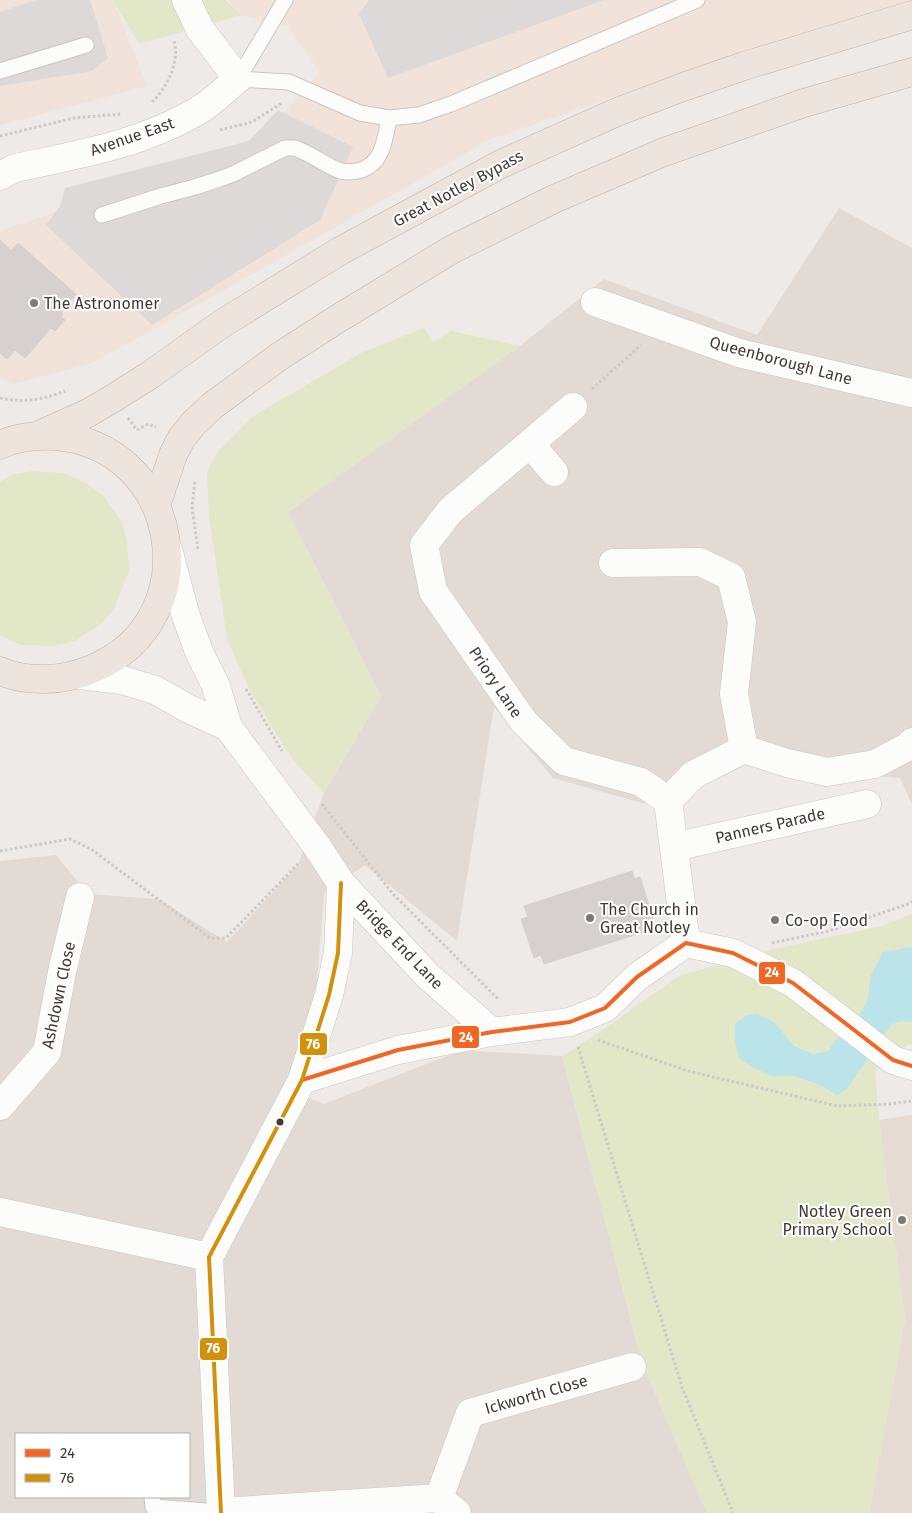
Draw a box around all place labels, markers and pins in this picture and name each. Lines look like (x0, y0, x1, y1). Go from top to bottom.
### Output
place label: The Astronomer (44, 294, 160, 313)
marker: The Astronomer (28, 297, 40, 309)
place label: The Church in Great Notley (600, 900, 699, 937)
place label: Co-op Food (785, 911, 868, 930)
marker: The Church in Great Notley (584, 912, 596, 924)
marker: Co-op Food (769, 914, 781, 926)
unlabelled marker (275, 1117, 285, 1127)
place label: Notley Green Primary School (783, 1202, 892, 1239)
marker: Notley Green Primary School (896, 1214, 908, 1226)

